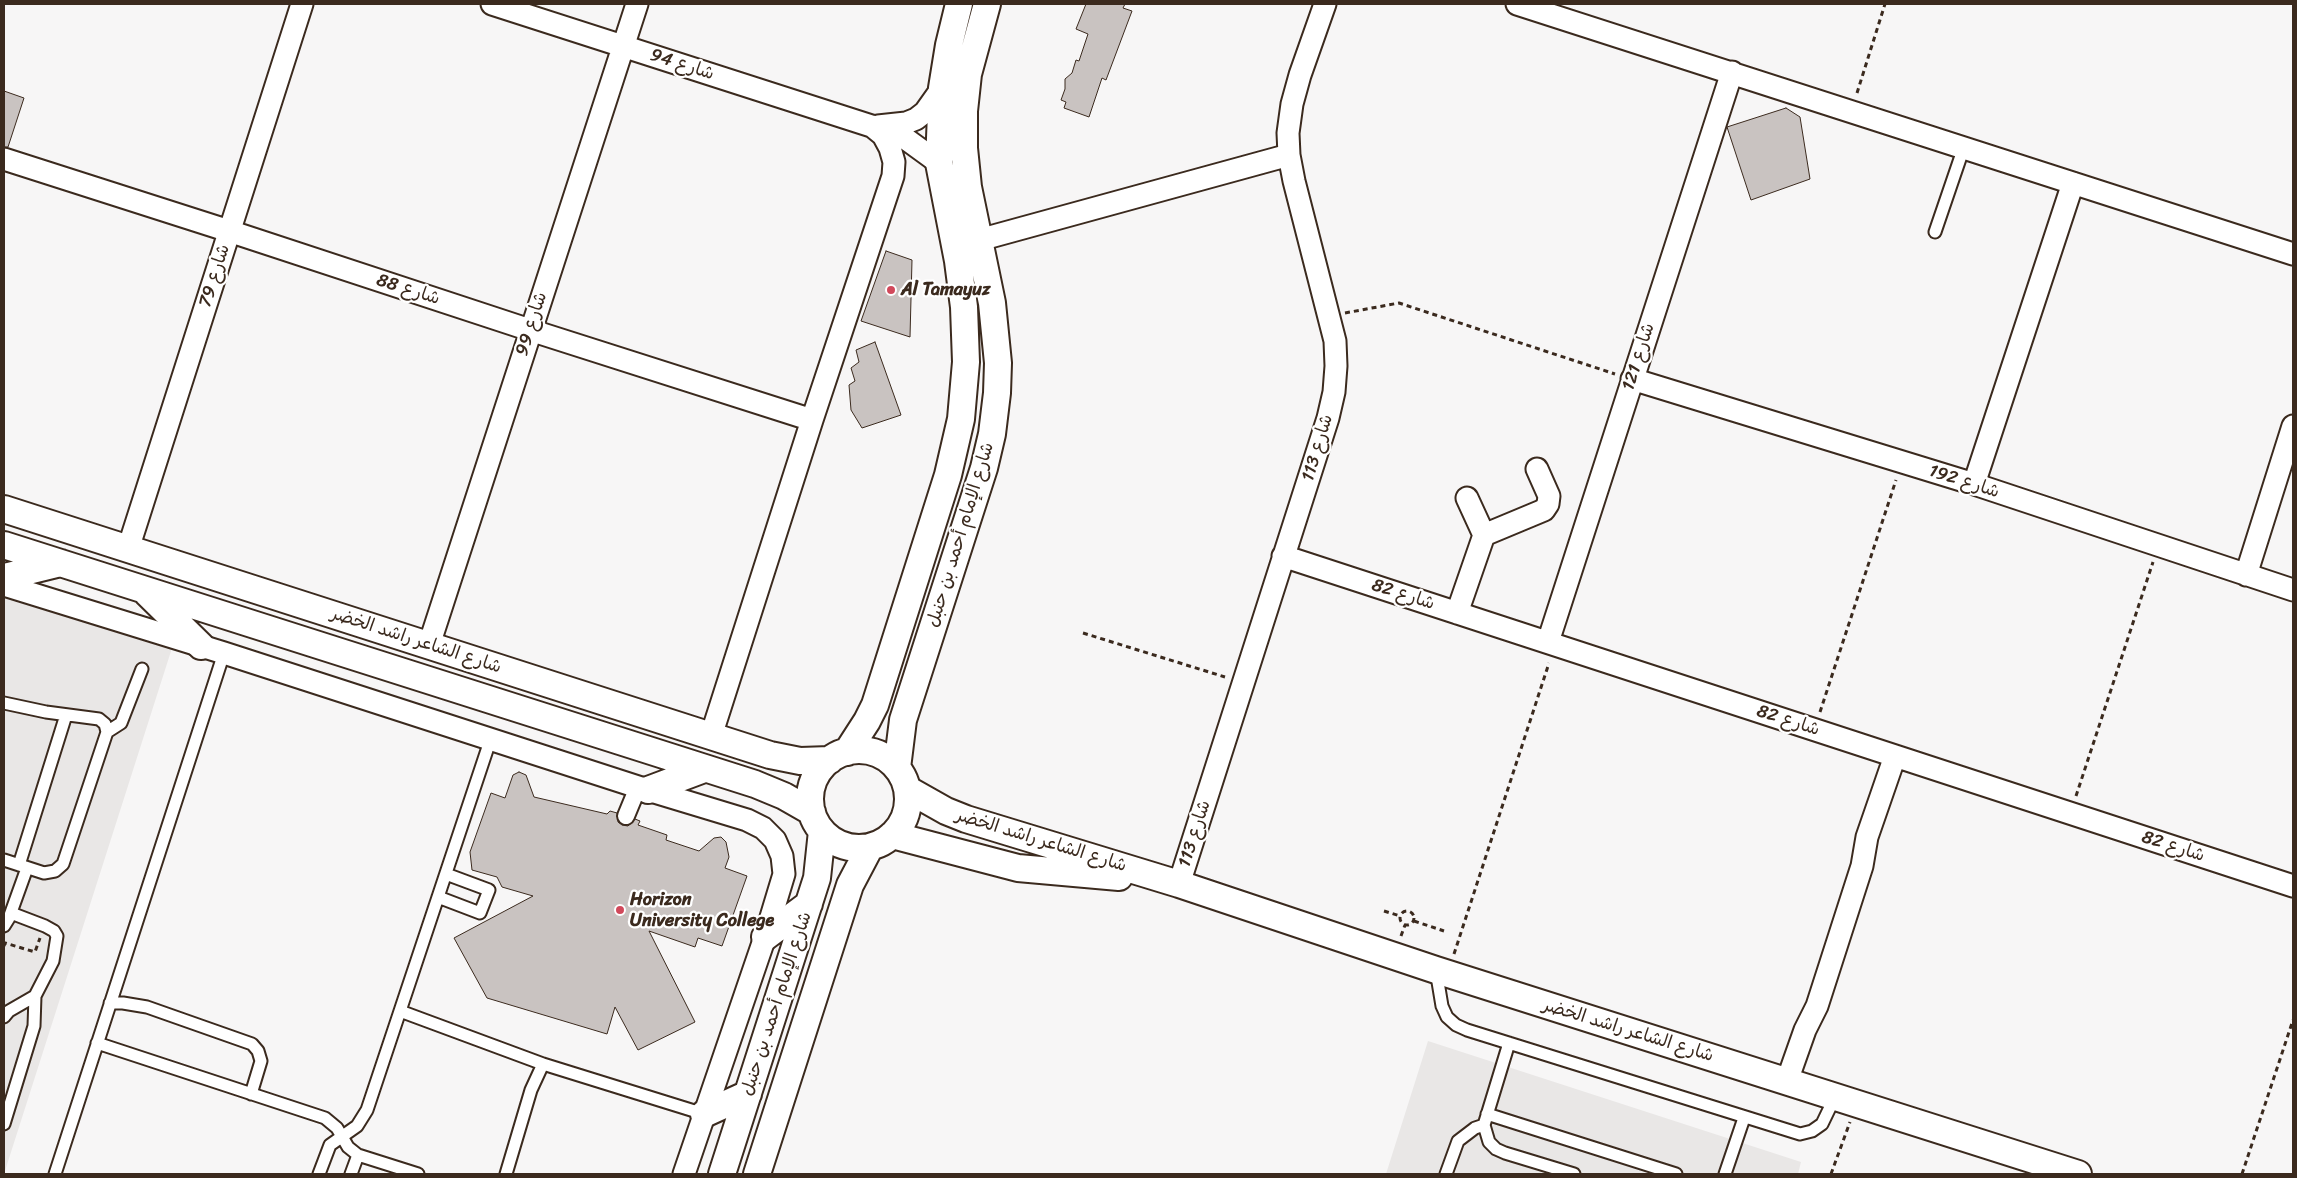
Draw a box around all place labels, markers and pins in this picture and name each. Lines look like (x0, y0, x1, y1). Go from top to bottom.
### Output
place label: Al Tamayuz (901, 279, 990, 301)
marker: Al Tamayuz (885, 284, 897, 296)
place label: Horizon University College (630, 889, 774, 932)
marker: Horizon University College (614, 904, 626, 916)

